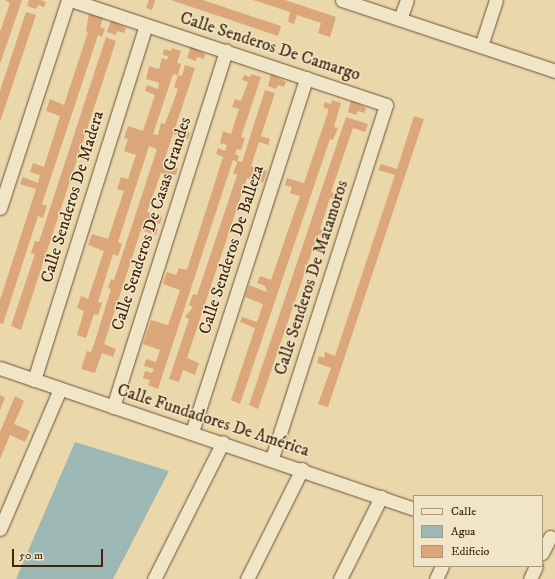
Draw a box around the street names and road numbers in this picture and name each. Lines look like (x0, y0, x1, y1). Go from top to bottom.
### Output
street label: Calle Senderos De Camargo (177, 8, 363, 86)
street label: Calle Senderos De Madera (37, 109, 109, 285)
street label: Calle Senderos De Casas Grandes (108, 115, 196, 333)
street label: Calle Senderos De Balleza (195, 163, 269, 337)
street label: Calle Senderos De Matamoros (271, 178, 353, 378)
street label: Calle Fundadores De América (114, 380, 312, 462)

